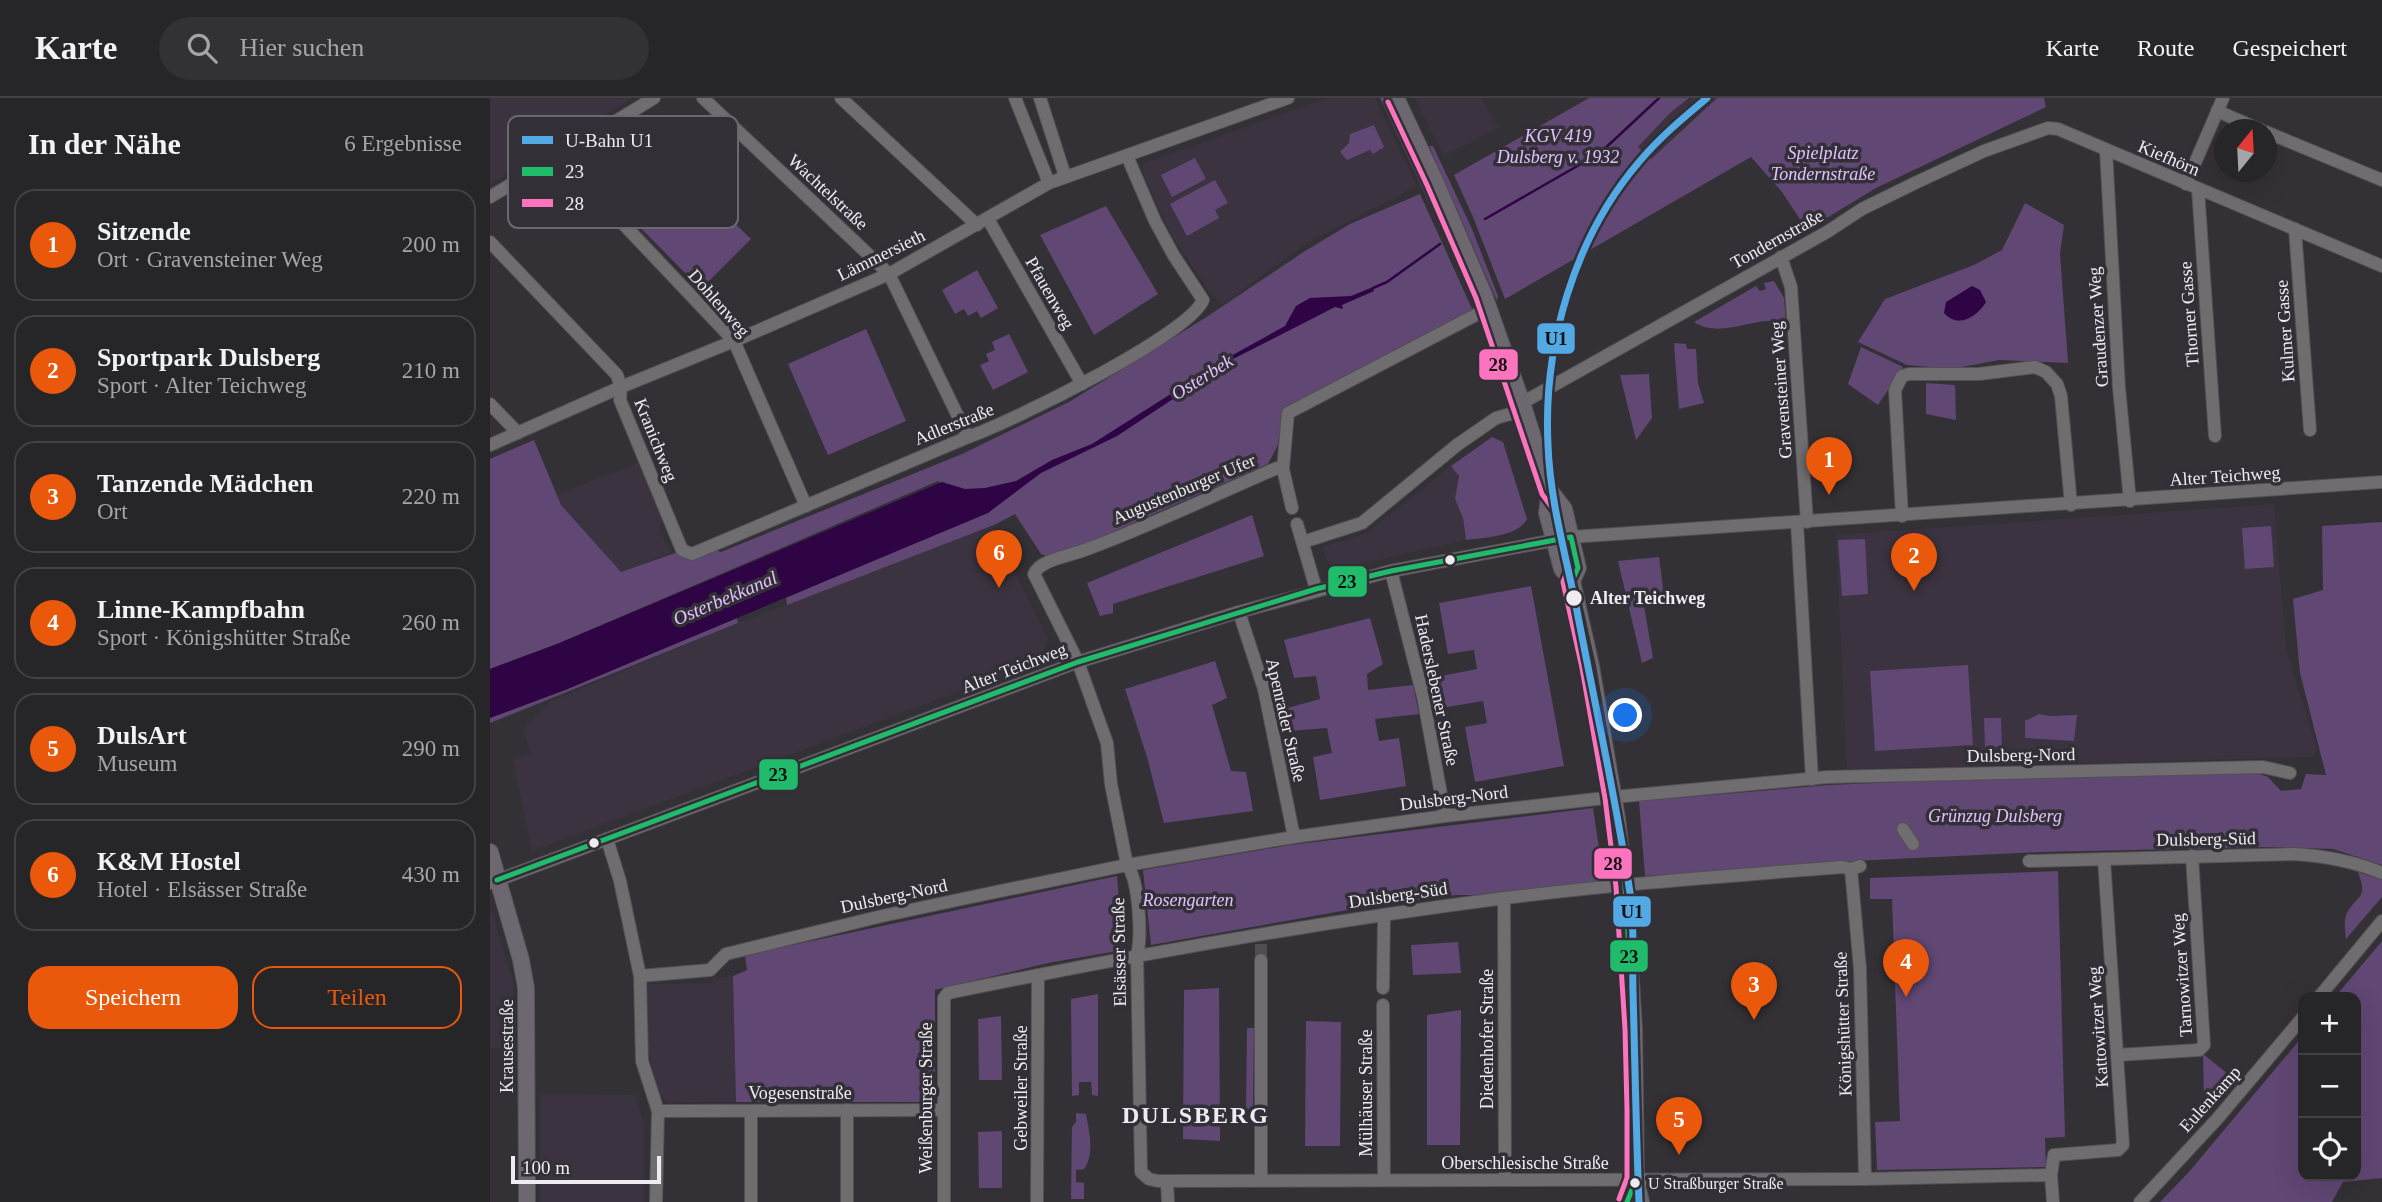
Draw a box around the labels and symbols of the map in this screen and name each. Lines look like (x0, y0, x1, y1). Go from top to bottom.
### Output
legend (508, 116, 738, 228)
north arrow (2214, 119, 2277, 182)
park label: KGV 419 Dulsberg v. 1932 (1496, 126, 1619, 167)
text: U-Bahn U1 (565, 130, 653, 151)
street label: Kiefhörn (2135, 136, 2203, 180)
park label: Spielplatz Tondernstraße (1771, 143, 1875, 184)
street label: Wachtelstraße (784, 150, 872, 234)
text: 23 (565, 161, 584, 182)
text: 28 (565, 193, 584, 214)
street label: Tondernstraße (1727, 205, 1827, 273)
street label: Lämmersieth (834, 225, 928, 285)
street label: Pfauenweg (1021, 253, 1079, 333)
street label: Thorner Gasse (2175, 261, 2203, 367)
street label: Dohlenweg (684, 265, 754, 341)
street label: Graudenzer Weg (2084, 266, 2112, 388)
street label: Kulmer Gasse (2271, 279, 2299, 383)
street label: Gravensteiner Weg (1766, 321, 1796, 459)
line badge: U1 (1536, 322, 1576, 355)
text: U1 (1544, 328, 1568, 349)
line badge: 28 (1478, 348, 1519, 381)
water label: Osterbek (1167, 350, 1237, 404)
text: 28 (1489, 354, 1508, 375)
street label: Kranichweg (630, 395, 682, 485)
street label: Adlerstraße (911, 399, 997, 449)
pin: 1 (1806, 437, 1852, 495)
street label: Augustenburger Ufer (1110, 450, 1258, 528)
street label: Alter Teichweg (2169, 462, 2281, 490)
pin: 6 (976, 530, 1022, 588)
pin: 2 (1891, 533, 1937, 591)
unlabelled marker (1443, 553, 1457, 567)
line badge: 23 (1327, 565, 1368, 598)
water label: Osterbekkanal (670, 567, 780, 629)
text: 23 (1338, 571, 1357, 592)
marker: Alter Teichweg (1564, 588, 1584, 608)
place label: Alter Teichweg (1590, 588, 1705, 608)
street label: Haderslebener Straße (1411, 612, 1463, 768)
street label: Alter Teichweg (959, 639, 1069, 697)
street label: Apenrader Straße (1262, 656, 1310, 784)
your location (1608, 698, 1642, 732)
street label: Dulsberg-Nord (1967, 744, 2075, 766)
line badge: 23 (758, 758, 799, 791)
text: 23 (769, 764, 788, 785)
street label: Dulsberg-Nord (1399, 781, 1509, 815)
park label: Grünzug Dulsberg (1928, 806, 2062, 826)
street label: Dulsberg-Süd (2156, 828, 2256, 850)
unlabelled marker (587, 836, 601, 850)
line badge: 28 (1593, 847, 1633, 880)
text: 28 (1604, 853, 1623, 874)
street label: Dulsberg-Nord (839, 875, 949, 917)
street label: Dulsberg-Süd (1347, 878, 1449, 912)
park label: Rosengarten (1142, 890, 1233, 910)
line badge: U1 (1612, 895, 1652, 928)
street label: Elsässer Straße (1108, 897, 1130, 1007)
text: U1 (1620, 901, 1644, 922)
street label: Tarnowitzer Weg (2168, 913, 2196, 1037)
line badge: 23 (1609, 939, 1649, 973)
pin: 4 (1883, 939, 1929, 997)
text: 23 (1620, 946, 1639, 967)
street label: Königshütter Straße (1830, 951, 1856, 1097)
pin: 3 (1731, 962, 1777, 1020)
street label: Kattowitzer Weg (2084, 966, 2112, 1088)
street label: Diedenhofer Straße (1477, 969, 1497, 1109)
street label: Krausestraße (497, 999, 517, 1093)
street label: Weißenburger Straße (916, 1022, 936, 1174)
street label: Gebweiler Straße (1011, 1025, 1031, 1151)
street label: Mülhäuser Straße (1356, 1029, 1376, 1157)
street label: Eulenkamp (2175, 1062, 2245, 1136)
street label: Vogesenstraße (748, 1083, 852, 1103)
pin: 5 (1656, 1097, 1702, 1155)
district label: DULSBERG (1122, 1102, 1270, 1128)
scale bar (511, 1153, 662, 1185)
street label: Oberschlesische Straße (1441, 1153, 1609, 1173)
place label: U Straßburger Straße (1648, 1175, 1784, 1193)
marker: U Straßburger Straße (1628, 1176, 1642, 1190)

